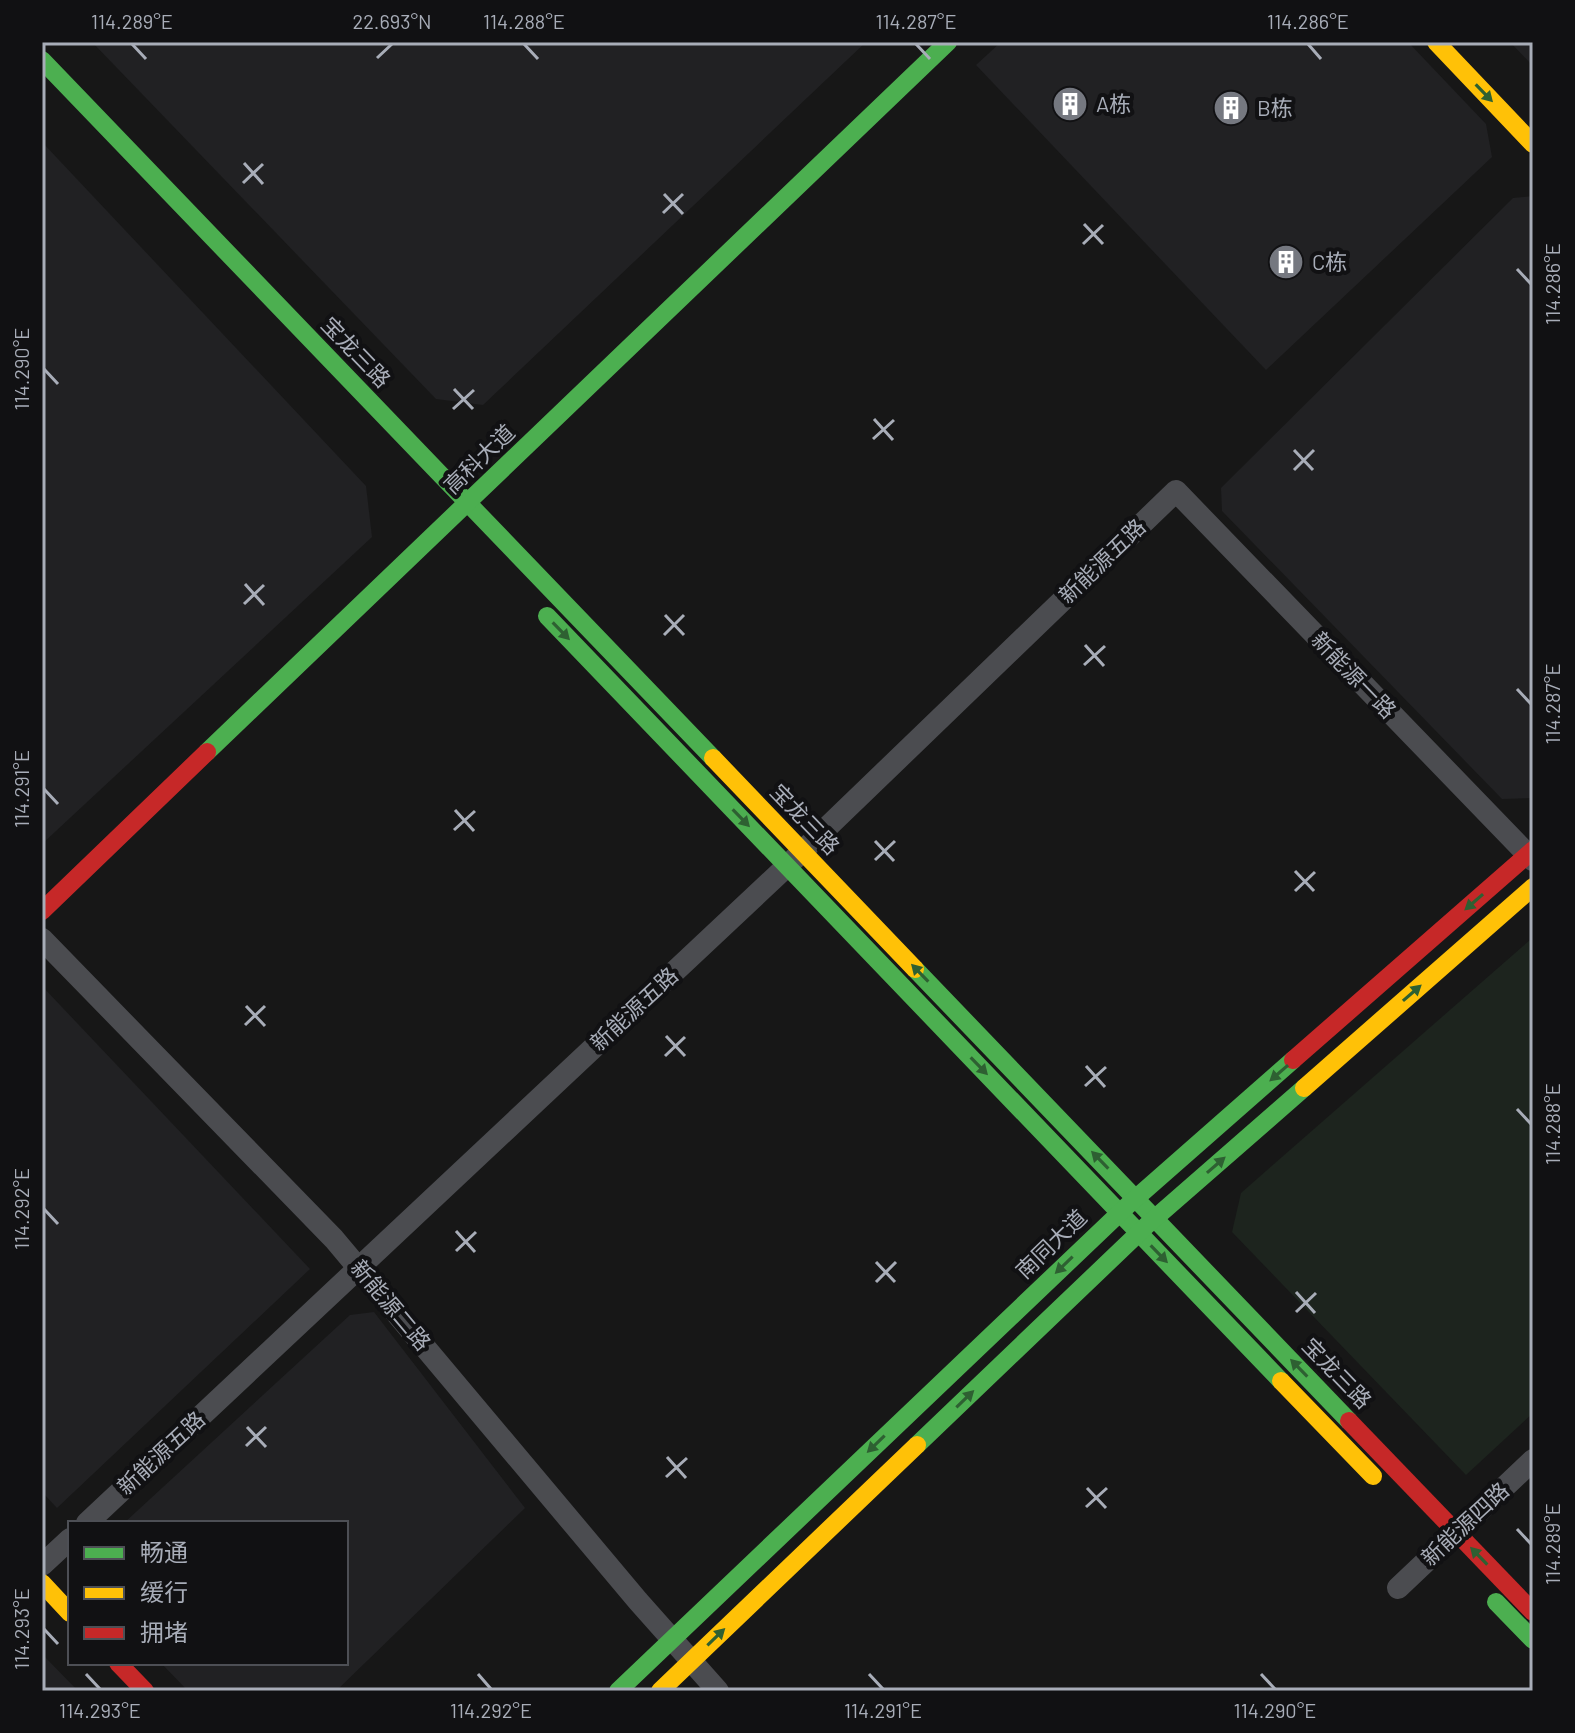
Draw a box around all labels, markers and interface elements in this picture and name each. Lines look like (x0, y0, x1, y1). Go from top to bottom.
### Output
text: 114.289°E (91, 9, 173, 33)
text: 22.693°N (352, 9, 432, 33)
text: 114.288°E (483, 9, 565, 33)
text: 114.287°E (876, 9, 956, 33)
text: 114.286°E (1267, 9, 1349, 33)
one-way arrow (1475, 83, 1493, 102)
building icon: A栋 (1051, 85, 1089, 123)
building icon: B栋 (1212, 89, 1250, 127)
place label: A栋 (1096, 90, 1131, 116)
place label: B栋 (1257, 94, 1293, 120)
building icon: C栋 (1267, 243, 1305, 281)
text: 114.286°E (1540, 243, 1564, 325)
place label: C栋 (1312, 248, 1347, 274)
street label: 宝龙三路 (317, 311, 397, 392)
text: 114.290°E (9, 328, 33, 410)
street label: 高科大道 (438, 418, 519, 498)
street label: 新能源五路 (1053, 513, 1150, 608)
one-way arrow (552, 621, 570, 640)
street label: 新能源一路 (1307, 626, 1402, 723)
text: 114.287°E (1540, 664, 1564, 744)
text: 114.291°E (9, 750, 33, 828)
street label: 宝龙三路 (766, 778, 846, 859)
one-way arrow (731, 808, 750, 827)
one-way arrow (1465, 892, 1484, 910)
street label: 新能源五路 (584, 961, 682, 1055)
one-way arrow (911, 964, 929, 983)
one-way arrow (1402, 985, 1422, 1003)
one-way arrow (970, 1056, 988, 1075)
one-way arrow (1269, 1064, 1289, 1081)
text: 114.288°E (1540, 1083, 1564, 1165)
one-way arrow (1091, 1151, 1109, 1170)
one-way arrow (1207, 1156, 1226, 1174)
text: 114.292°E (9, 1168, 33, 1250)
street label: 南同大道 (1010, 1203, 1091, 1283)
one-way arrow (1150, 1244, 1168, 1263)
street label: 新能源二路 (346, 1254, 437, 1355)
one-way arrow (1055, 1255, 1074, 1274)
street label: 宝龙三路 (1298, 1332, 1378, 1413)
one-way arrow (1290, 1359, 1309, 1378)
one-way arrow (955, 1391, 974, 1409)
street label: 新能源五路 (111, 1405, 209, 1499)
one-way arrow (867, 1434, 886, 1453)
street label: 新能源四路 (1415, 1476, 1513, 1570)
text: 114.289°E (1540, 1503, 1564, 1585)
legend (68, 1521, 348, 1665)
text: 畅通 (140, 1537, 188, 1566)
one-way arrow (1470, 1547, 1489, 1566)
text: 缓行 (140, 1577, 188, 1606)
text: 114.293°E (9, 1588, 33, 1670)
text: 拥堵 (140, 1617, 188, 1646)
one-way arrow (707, 1628, 726, 1646)
text: 114.293°E (59, 1698, 141, 1722)
text: 114.292°E (450, 1698, 532, 1722)
text: 114.291°E (844, 1698, 922, 1722)
text: 114.290°E (1234, 1698, 1316, 1722)

